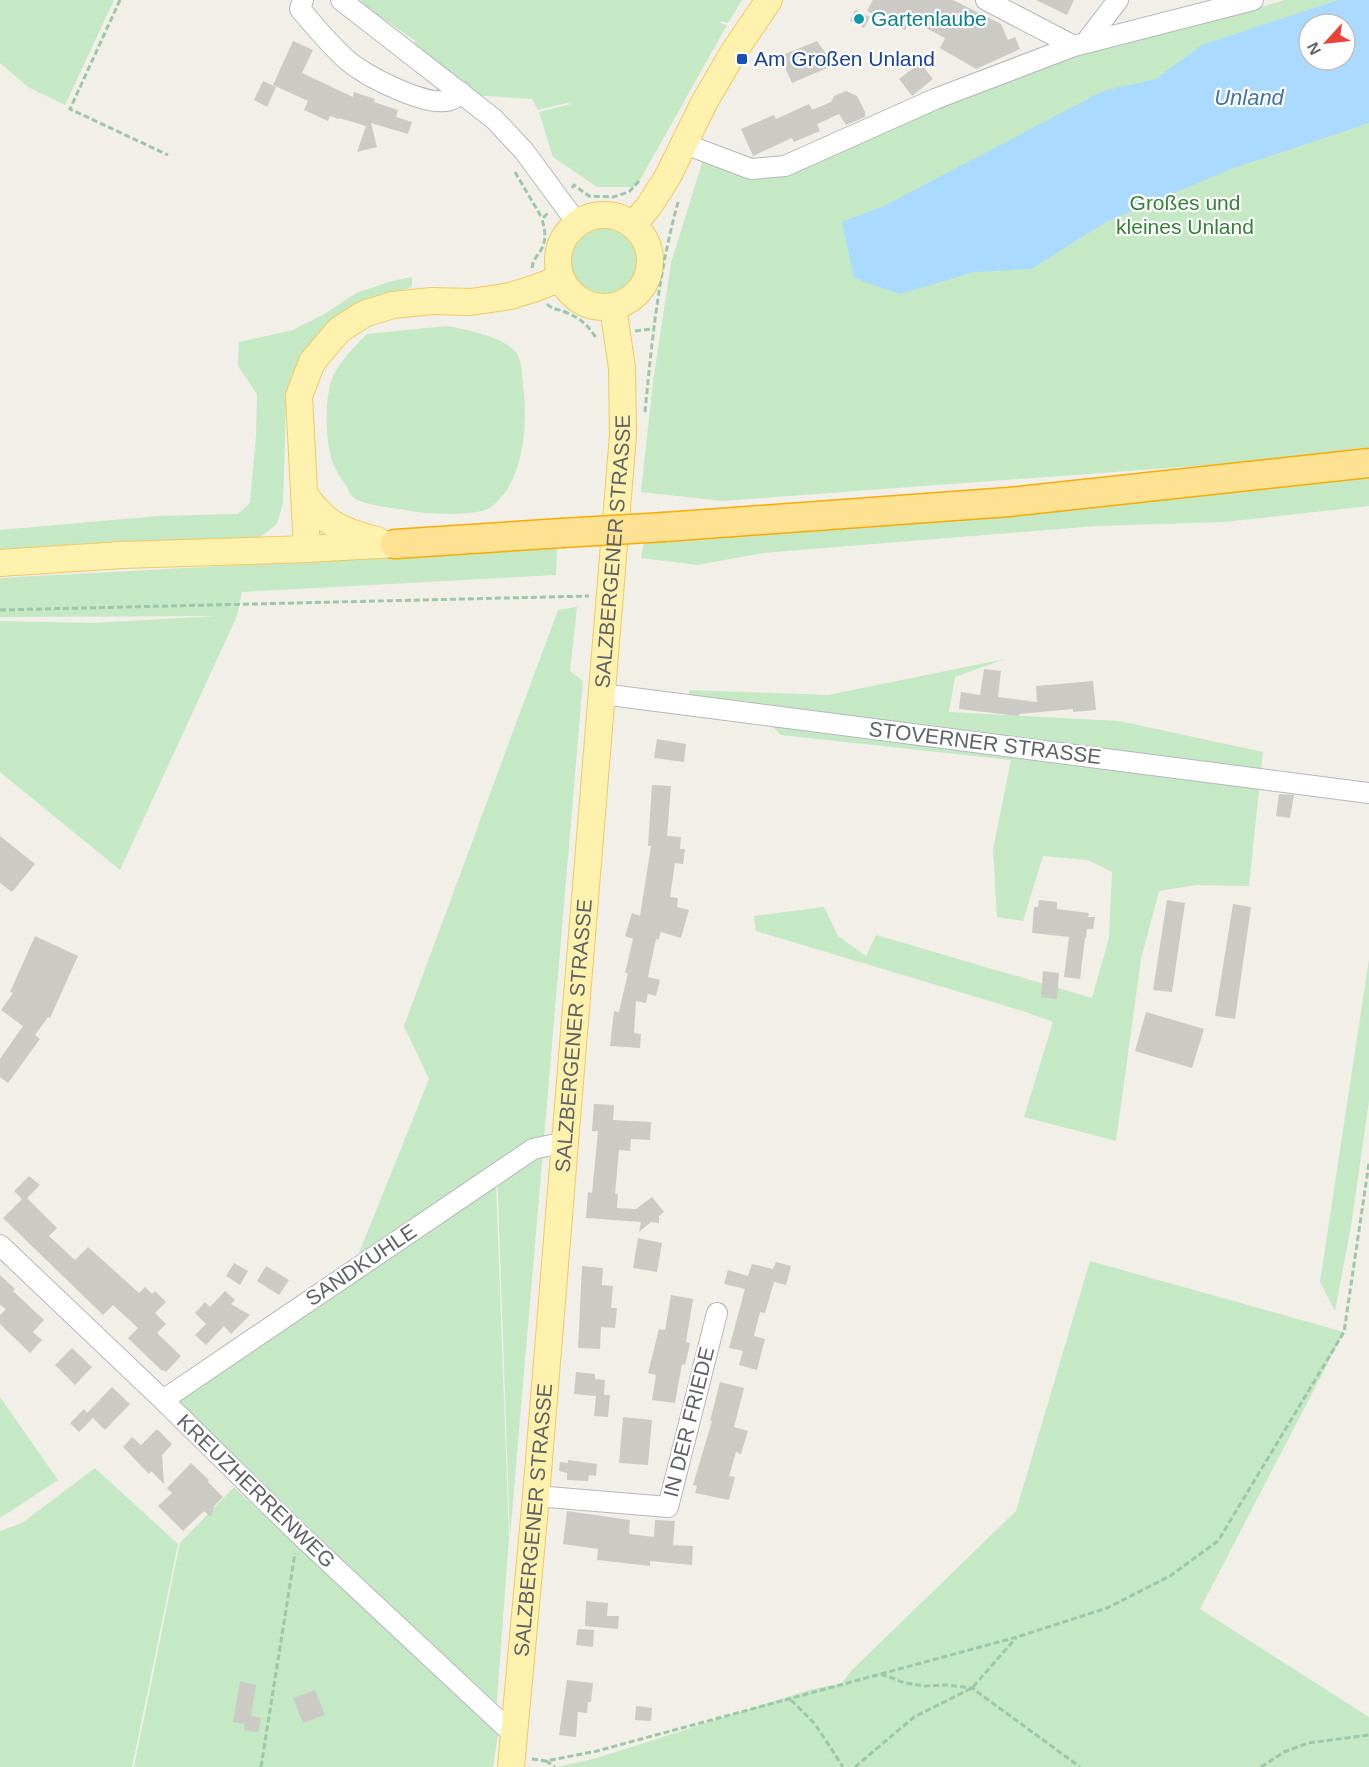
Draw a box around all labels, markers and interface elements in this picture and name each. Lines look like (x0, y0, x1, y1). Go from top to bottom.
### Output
place label: Gartenlaube (871, 7, 987, 30)
marker: Gartenlaube (852, 12, 866, 26)
north arrow (1297, 12, 1357, 72)
text: N (1304, 40, 1324, 58)
place label: Am Großen Unland (754, 47, 935, 70)
marker: Am Großen Unland (735, 52, 749, 66)
water label: Unland (1214, 85, 1285, 110)
park label: Großes und kleines Unland (1116, 191, 1254, 238)
street label: SALZBERGENER STRASSE (590, 414, 634, 689)
street label: STOVERNER STRASSE (867, 717, 1103, 768)
street label: SALZBERGENER STRASSE (551, 898, 596, 1173)
street label: SANDKUHLE (301, 1219, 420, 1310)
street label: IN DER FRIEDE (659, 1344, 718, 1499)
street label: SALZBERGENER STRASSE (509, 1382, 556, 1658)
street label: KREUZHERRENWEG (173, 1409, 340, 1572)

